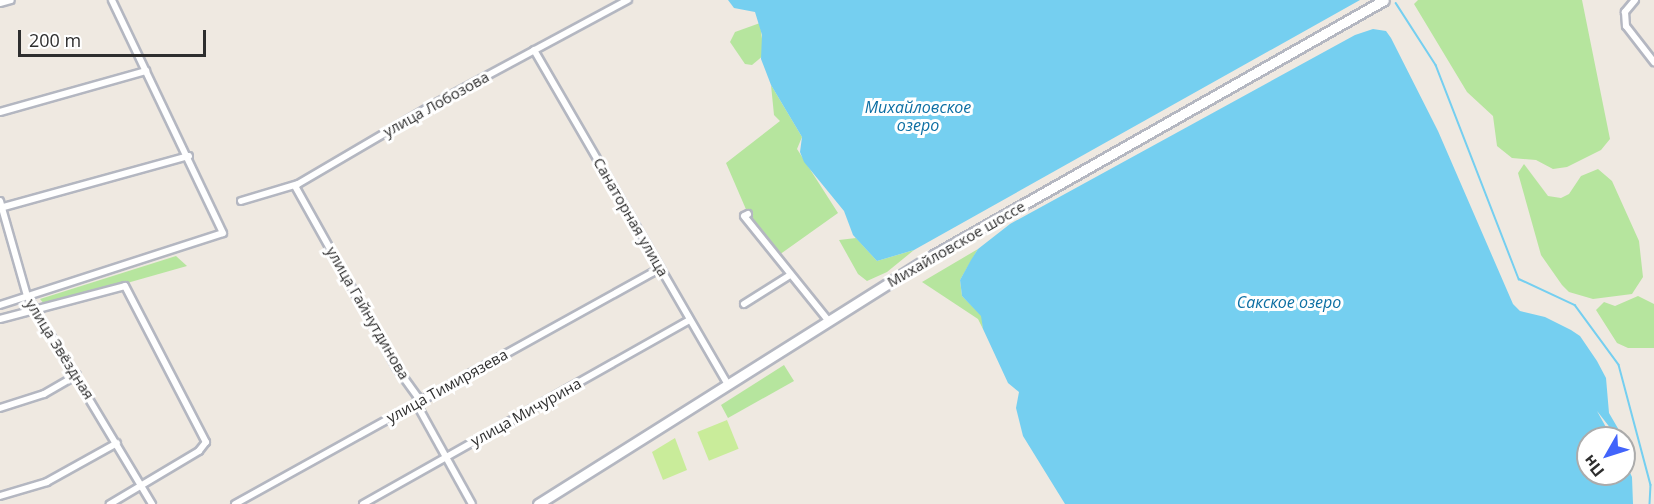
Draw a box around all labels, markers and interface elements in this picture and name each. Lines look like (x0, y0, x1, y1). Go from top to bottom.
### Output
scale bar (21, 18, 208, 56)
text: 200 m (29, 28, 81, 52)
street label: улица Лобозова (380, 68, 492, 140)
water label: Михайловское озеро (865, 97, 971, 135)
street label: Санаторная улица (590, 154, 672, 280)
street label: Михайловское шоссе (884, 197, 1028, 291)
street label: улица Гайнутдинова (323, 243, 413, 383)
water label: Сакское озеро (1237, 292, 1341, 312)
street label: улица Звёздная (22, 295, 98, 403)
street label: улица Тимирязева (383, 345, 511, 427)
street label: улица Мичурина (468, 374, 584, 450)
north arrow (1576, 426, 1636, 486)
text: Пн (1578, 450, 1609, 482)

